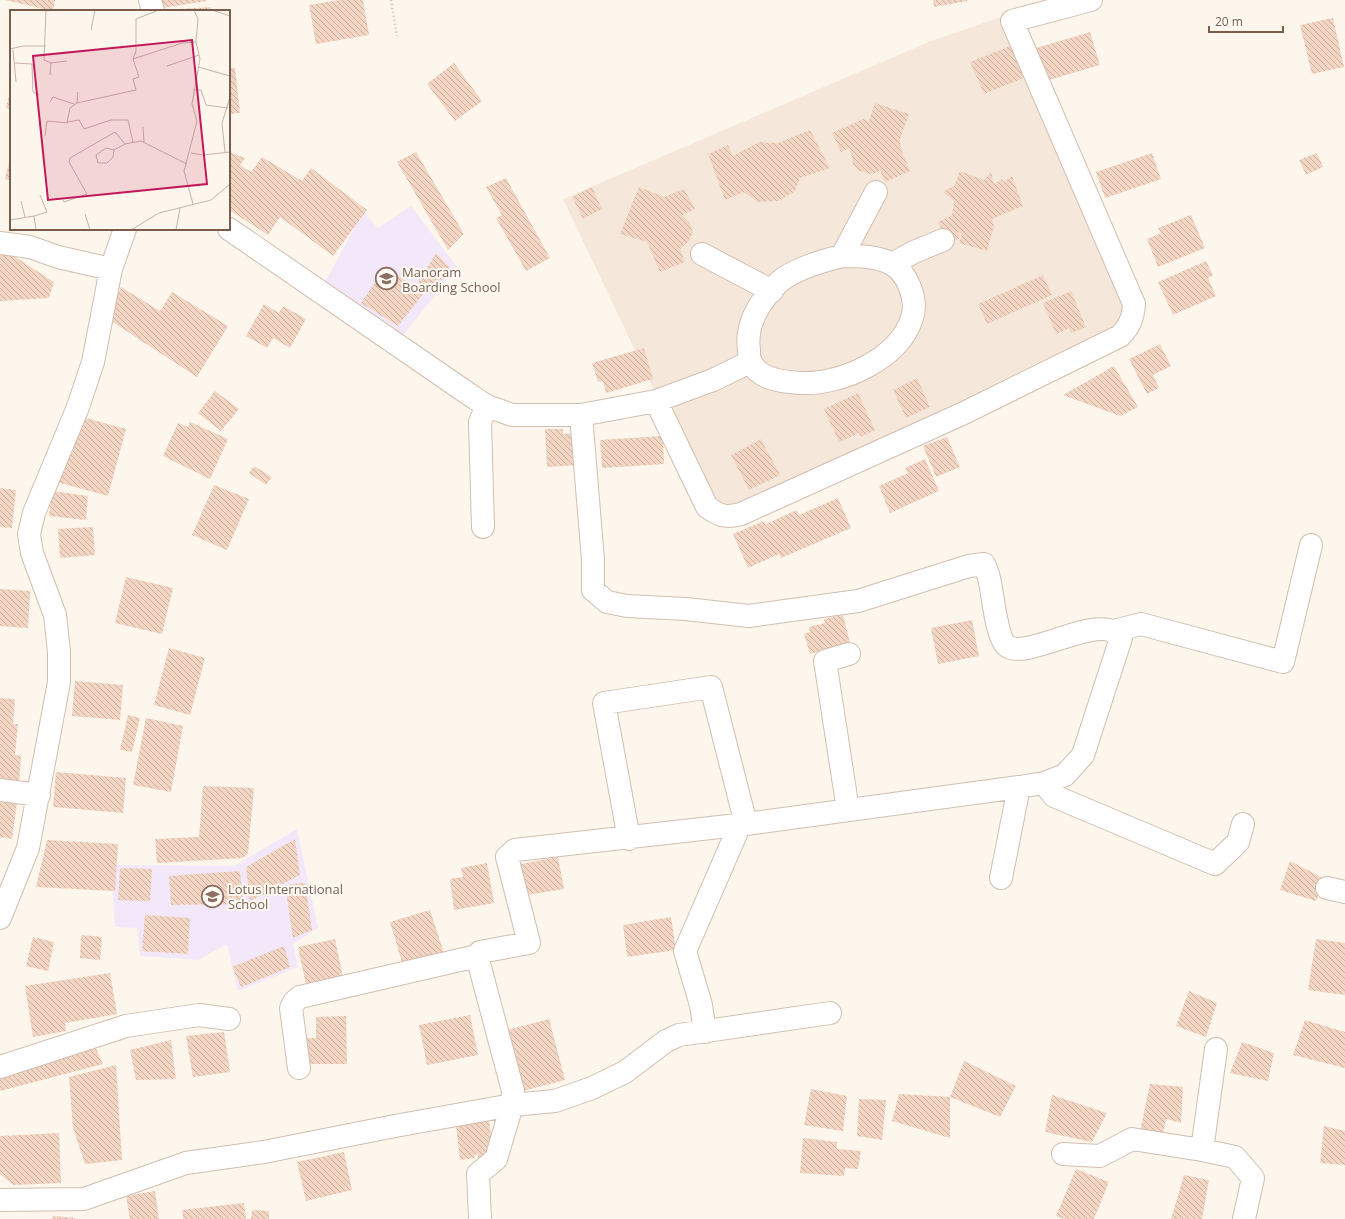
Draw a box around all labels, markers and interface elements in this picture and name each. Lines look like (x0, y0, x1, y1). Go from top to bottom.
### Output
scale bar (1209, 8, 1283, 34)
inset map (10, 10, 230, 230)
text: 20 m (1215, 13, 1243, 30)
place label: Manoram Boarding School (402, 263, 501, 296)
school or university icon: Manoram Boarding School (374, 266, 400, 292)
place label: Lotus International School (228, 880, 343, 913)
school or university icon: Lotus International School (199, 883, 225, 909)

